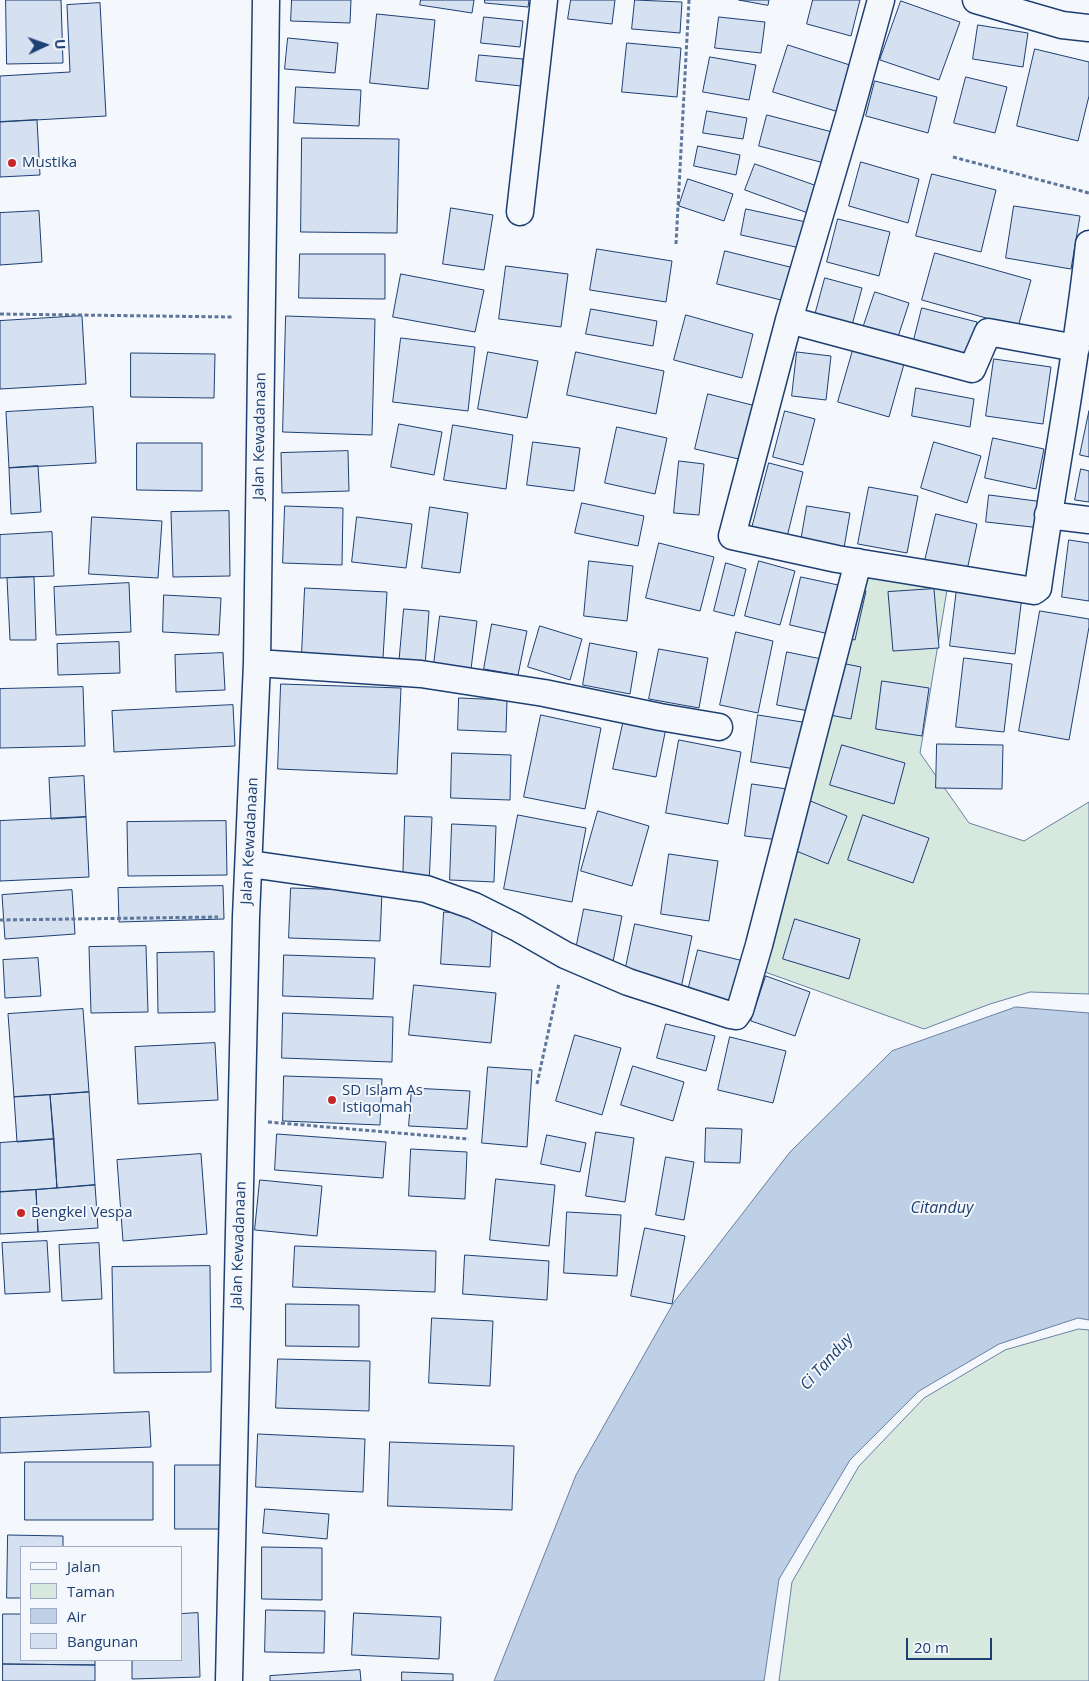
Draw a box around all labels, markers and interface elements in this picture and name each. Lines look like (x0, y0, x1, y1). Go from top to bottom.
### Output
north arrow (20, 20, 70, 70)
text: U (51, 38, 70, 50)
place label: Mustika (22, 154, 77, 172)
marker: Mustika (6, 157, 18, 169)
street label: Jalan Kewadanaan (250, 372, 270, 500)
street label: Jalan Kewadanaan (238, 777, 262, 905)
place label: SD Islam As Istiqomah (342, 1082, 423, 1117)
marker: SD Islam As Istiqomah (326, 1094, 338, 1106)
street label: Jalan Kewadanaan (228, 1181, 250, 1309)
water label: Citanduy (911, 1198, 973, 1218)
place label: Bengkel Vespa (31, 1204, 132, 1222)
marker: Bengkel Vespa (15, 1207, 27, 1219)
water label: Ci Tanduy (797, 1330, 857, 1394)
legend (20, 1546, 182, 1661)
text: Jalan (67, 1556, 101, 1576)
text: Taman (67, 1581, 115, 1601)
text: Air (67, 1606, 86, 1626)
scale bar (909, 1628, 995, 1660)
text: Bangunan (67, 1631, 138, 1651)
text: 20 m (914, 1637, 949, 1657)

